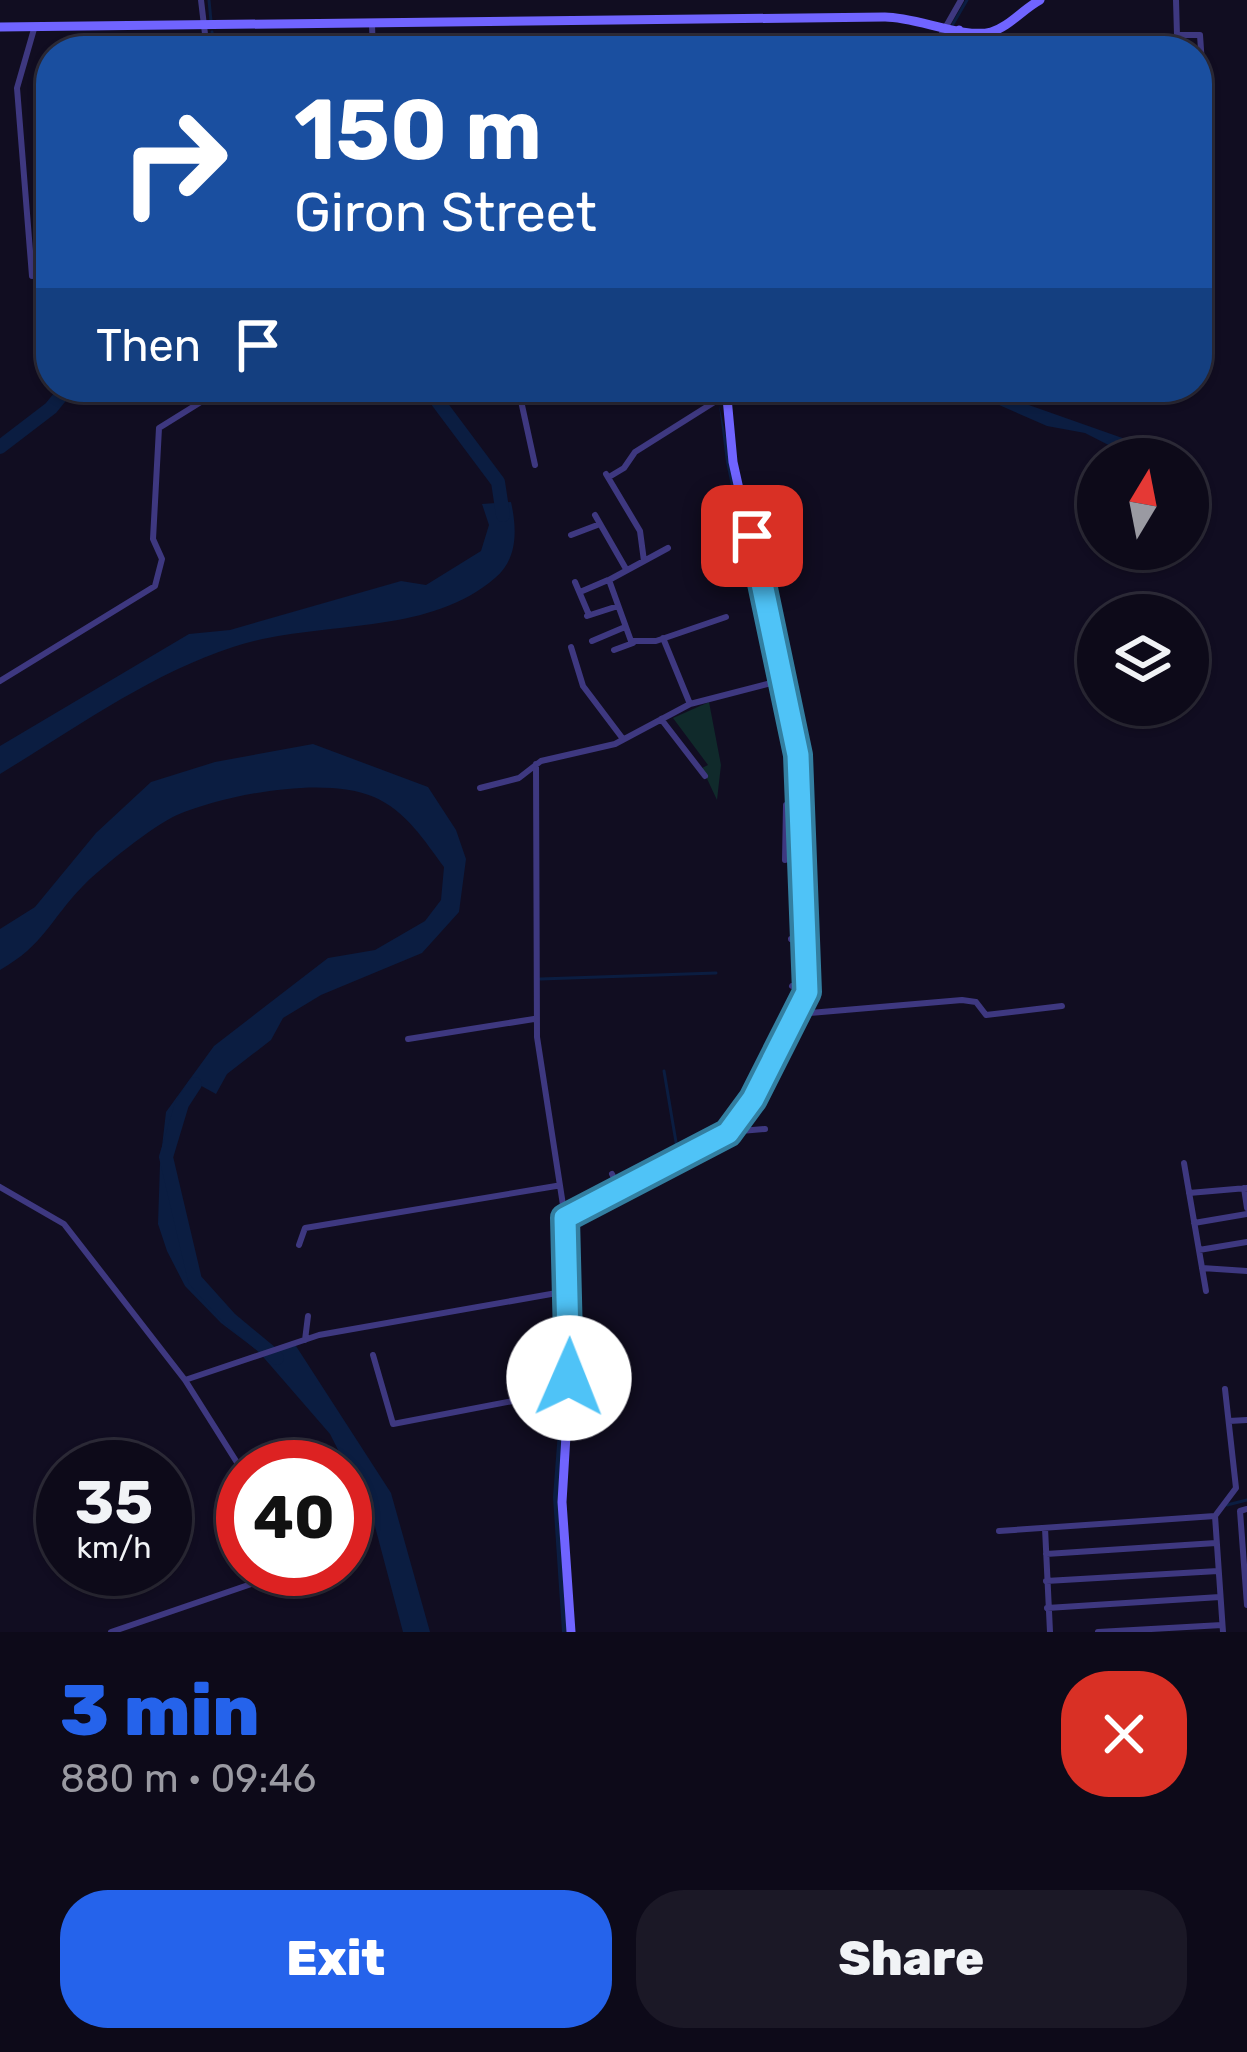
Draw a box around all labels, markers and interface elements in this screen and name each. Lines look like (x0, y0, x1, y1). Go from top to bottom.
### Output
text: 150 m (294, 80, 542, 180)
icon: right (96, 84, 252, 240)
text: Giron Street (294, 181, 597, 245)
icon: arrive (225, 312, 291, 378)
text: Then (96, 319, 201, 372)
north arrow (1077, 438, 1209, 570)
map controls (1077, 438, 1209, 726)
pin (701, 485, 803, 587)
icon: arrive (719, 503, 785, 569)
button: layers (1077, 594, 1209, 726)
position arrow (506, 1315, 632, 1441)
speed limit sign: 40 (216, 1440, 372, 1596)
text: 35 (75, 1467, 153, 1538)
text: km/h (77, 1530, 151, 1566)
text: 3 min (60, 1668, 260, 1753)
button: close (1061, 1671, 1187, 1797)
text: 880 m · 09:46 (60, 1756, 316, 1802)
button: Exit (60, 1890, 612, 2028)
button: Share (636, 1890, 1187, 2028)

